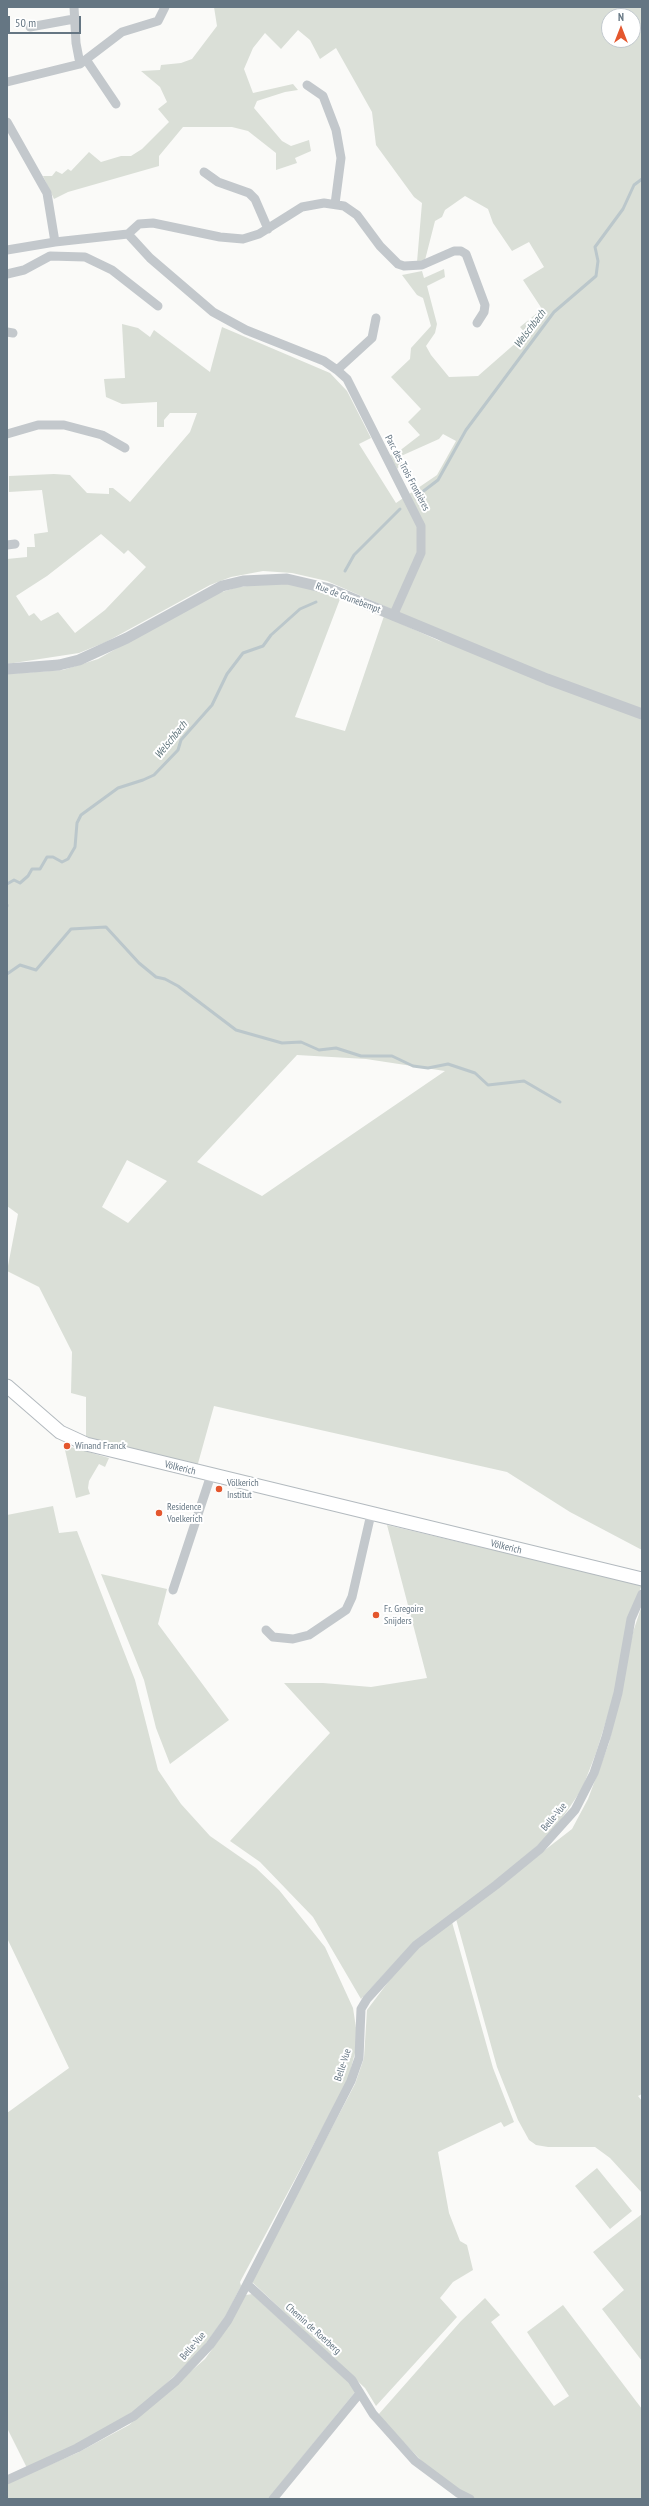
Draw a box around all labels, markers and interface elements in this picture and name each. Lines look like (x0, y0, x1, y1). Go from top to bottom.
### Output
scale bar (10, 8, 83, 34)
north arrow (601, 8, 641, 48)
text: N (618, 10, 624, 24)
text: 50 m (15, 15, 36, 30)
water label: Welschbach (511, 307, 549, 351)
street label: Parc des Trois Frontières (382, 433, 432, 513)
street label: Rue de Grunebempt (314, 580, 382, 616)
water label: Welschbach (152, 719, 190, 761)
place label: Winand Franck (75, 1440, 126, 1452)
marker: Winand Franck (62, 1441, 72, 1451)
street label: Völkerich (163, 1458, 197, 1478)
place label: Völkerich Institut (227, 1477, 259, 1500)
marker: Völkerich Institut (214, 1484, 224, 1494)
place label: Residence Voelkerich (167, 1501, 203, 1524)
marker: Residence Voelkerich (154, 1508, 164, 1518)
street label: Völkerich (489, 1537, 523, 1557)
place label: Fr. Gregoire Snijders (384, 1603, 424, 1626)
marker: Fr. Gregoire Snijders (371, 1610, 381, 1620)
street label: Belle-Vue (539, 1800, 569, 1834)
street label: Belle-Vue (332, 2047, 354, 2083)
street label: Chemin de Roerberg (283, 2301, 343, 2357)
street label: Belle-Vue (178, 2330, 208, 2362)

